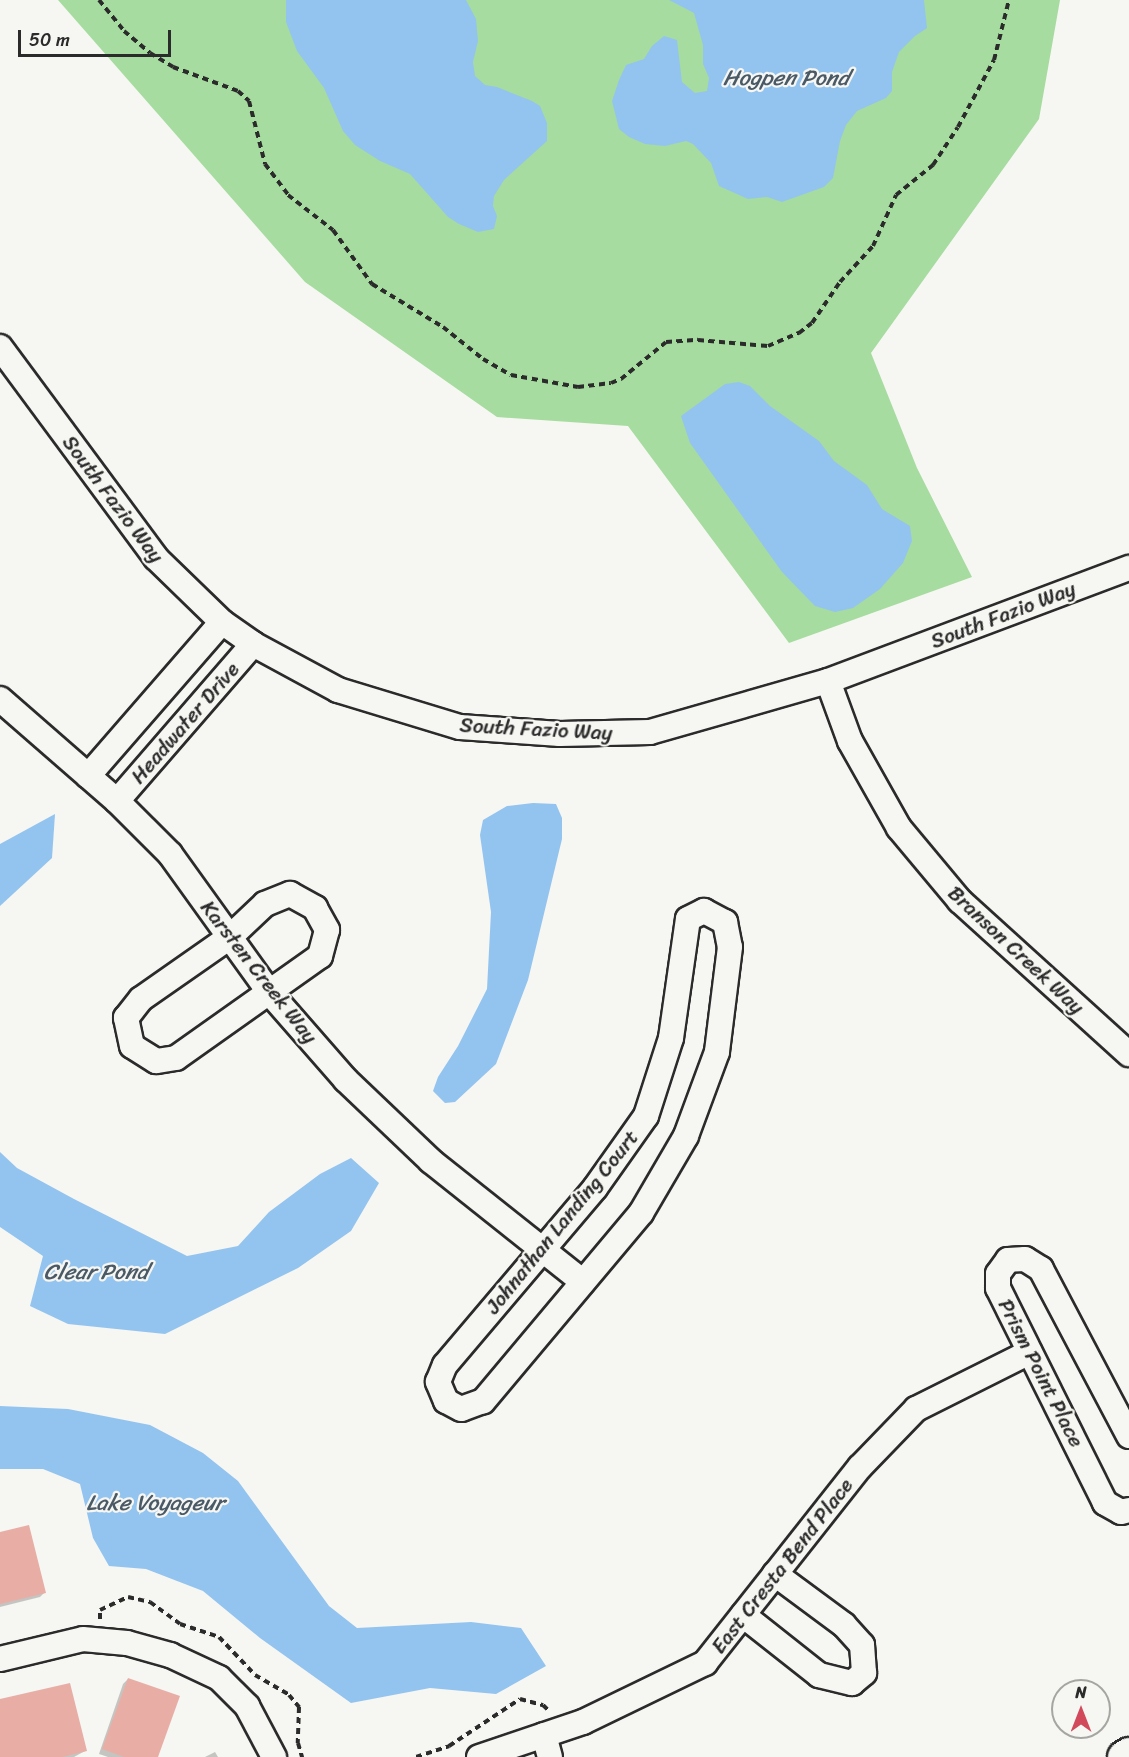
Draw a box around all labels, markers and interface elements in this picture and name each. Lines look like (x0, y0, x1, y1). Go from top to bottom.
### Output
scale bar (21, 18, 174, 56)
text: 50 m (29, 24, 70, 56)
water label: Hogpen Pond (723, 65, 849, 91)
street label: South Fazio Way (57, 431, 169, 567)
street label: South Fazio Way (928, 576, 1078, 654)
street label: Headwater Drive (125, 657, 245, 789)
street label: South Fazio Way (459, 712, 613, 746)
street label: Branson Creek Way (943, 880, 1089, 1020)
street label: Karsten Creek Way (195, 895, 323, 1049)
street label: Johnathan Landing Court (480, 1125, 644, 1319)
water label: Clear Pond (43, 1259, 149, 1285)
street label: Prism Point Place (993, 1294, 1089, 1452)
street label: East Cresta Bend Place (706, 1473, 858, 1659)
water label: Lake Voyageur (86, 1490, 224, 1516)
text: N (1075, 1678, 1087, 1707)
north arrow (1051, 1679, 1111, 1739)

